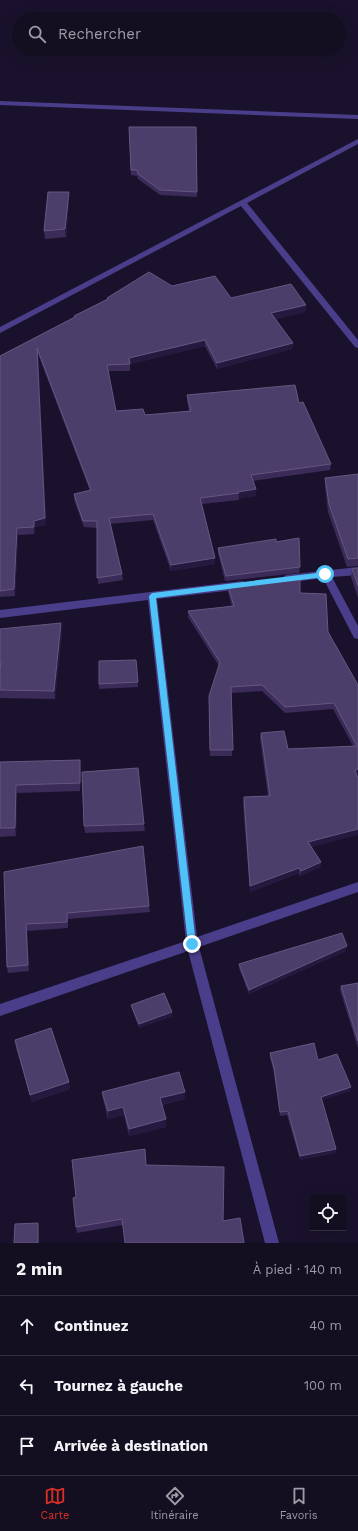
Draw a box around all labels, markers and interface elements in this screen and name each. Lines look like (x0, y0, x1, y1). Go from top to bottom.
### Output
search box (12, 12, 346, 56)
icon: search (26, 23, 48, 45)
text: Rechercher (58, 25, 141, 43)
route start (316, 565, 334, 583)
route end (183, 935, 201, 953)
map controls (310, 1195, 346, 1231)
button: locate (310, 1195, 346, 1231)
text: 2 min (16, 1259, 62, 1279)
text: À pied · 140 m (253, 1262, 342, 1277)
icon: ahead (16, 1315, 38, 1337)
text: Continuez (54, 1317, 128, 1335)
text: 40 m (309, 1318, 342, 1333)
icon: left (16, 1375, 38, 1397)
text: Tournez à gauche (54, 1377, 183, 1395)
text: 100 m (304, 1378, 342, 1393)
icon: arrive (16, 1435, 38, 1457)
text: Arrivée à destination (54, 1437, 208, 1455)
tab: Carte (41, 1485, 69, 1522)
tab: Itinéraire (151, 1485, 199, 1522)
tab: Favoris (280, 1485, 317, 1522)

